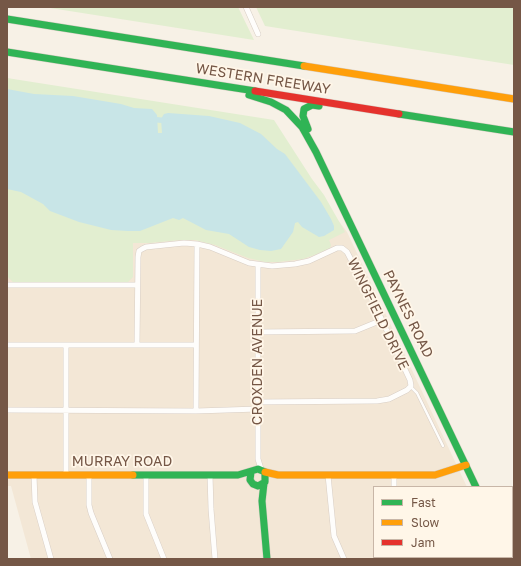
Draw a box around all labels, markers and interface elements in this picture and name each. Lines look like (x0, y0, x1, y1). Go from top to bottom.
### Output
street label: WESTERN FREEWAY (194, 60, 332, 98)
street label: WINGFIELD DRIVE (344, 255, 412, 373)
street label: PAYNES ROAD (380, 267, 436, 361)
street label: CROXDEN AVENUE (250, 299, 266, 425)
street label: MURRAY ROAD (72, 454, 172, 470)
legend (373, 486, 513, 558)
text: Fast (411, 495, 436, 510)
text: Slow (411, 515, 439, 530)
text: Jam (411, 535, 435, 550)

